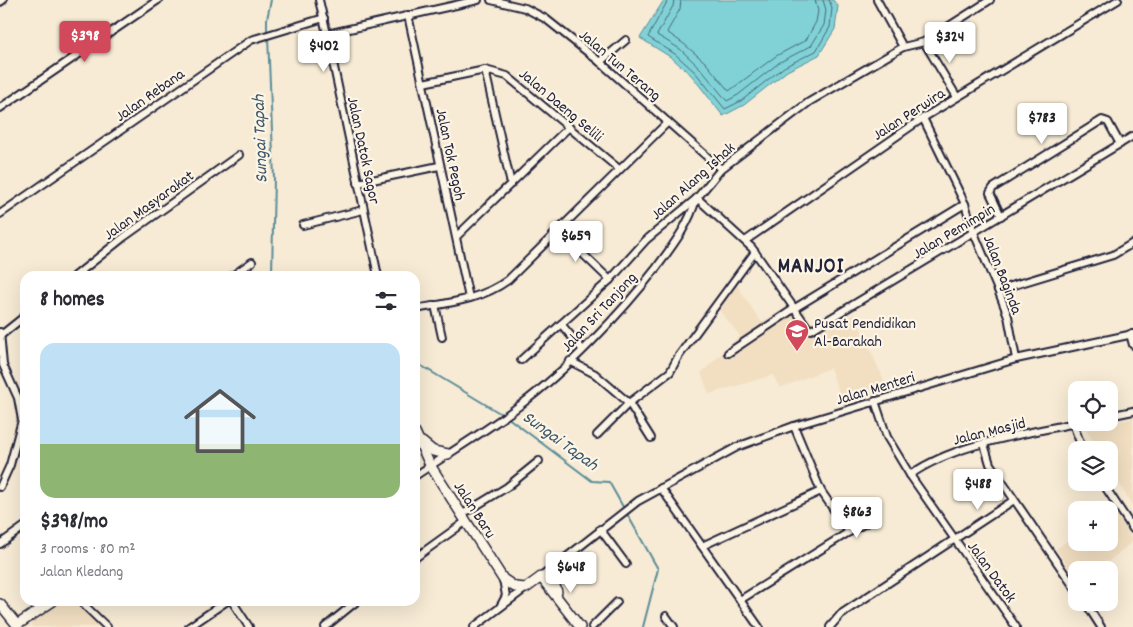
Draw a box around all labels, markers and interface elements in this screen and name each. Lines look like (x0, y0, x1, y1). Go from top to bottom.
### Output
pin: $398 (55, 20, 115, 63)
pin: $324 (920, 22, 980, 64)
text: $398 (71, 25, 99, 48)
street label: Jalan Tun Terang (573, 25, 666, 107)
text: $324 (936, 26, 964, 49)
pin: $402 (294, 30, 354, 73)
text: $402 (309, 35, 339, 58)
street label: Jalan Rebana (111, 63, 190, 128)
street label: Jalan Daeng Selili (513, 64, 608, 148)
street label: Jalan Perwira (868, 83, 951, 147)
water label: Sungai Tapah (247, 94, 276, 184)
street label: Jalan Datok Sagor (340, 95, 385, 206)
pin: $783 (1012, 102, 1072, 145)
street label: Jalan Tok Pegoh (429, 106, 471, 203)
text: $783 (1028, 107, 1056, 130)
street label: Jalan Alang Ishak (646, 138, 741, 226)
street label: Jalan Masyarakat (100, 165, 199, 247)
street label: Jalan Pemimpin (909, 198, 1000, 266)
pin: $659 (546, 220, 606, 263)
text: $659 (561, 225, 591, 248)
street label: Jalan Baginda (976, 232, 1027, 318)
district label: MANJOI (778, 253, 844, 283)
street label: Jalan Sri Tanjong (557, 267, 643, 358)
text: 8 homes (40, 286, 105, 316)
icon: filters (372, 287, 400, 315)
place label: Pusat Pendidikan Al-Barakah (814, 313, 916, 354)
school or university icon: Pusat Pendidikan Al-Barakah (784, 318, 810, 352)
street label: Jalan Menteri (833, 366, 918, 412)
icon: home (175, 376, 265, 466)
map controls (1068, 381, 1118, 611)
button: locate (1068, 381, 1118, 431)
water label: Sungai Tapah (516, 406, 603, 479)
street label: Jalan Masjid (951, 412, 1028, 453)
button: layers (1068, 441, 1118, 491)
pin: $488 (948, 468, 1008, 511)
text: $488 (964, 473, 992, 496)
street label: Jalan Baru (447, 477, 501, 543)
pin: $863 (827, 496, 887, 539)
text: $863 (842, 501, 872, 524)
button: + (1068, 501, 1118, 551)
text: $398/mo (40, 508, 108, 538)
street label: Jalan Datok (961, 537, 1021, 608)
text: 3 rooms · 80 m² (40, 538, 135, 561)
pin: $648 (541, 552, 601, 594)
text: $648 (556, 556, 586, 579)
text: Jalan Kledang (40, 561, 123, 584)
button: − (1068, 561, 1118, 611)

